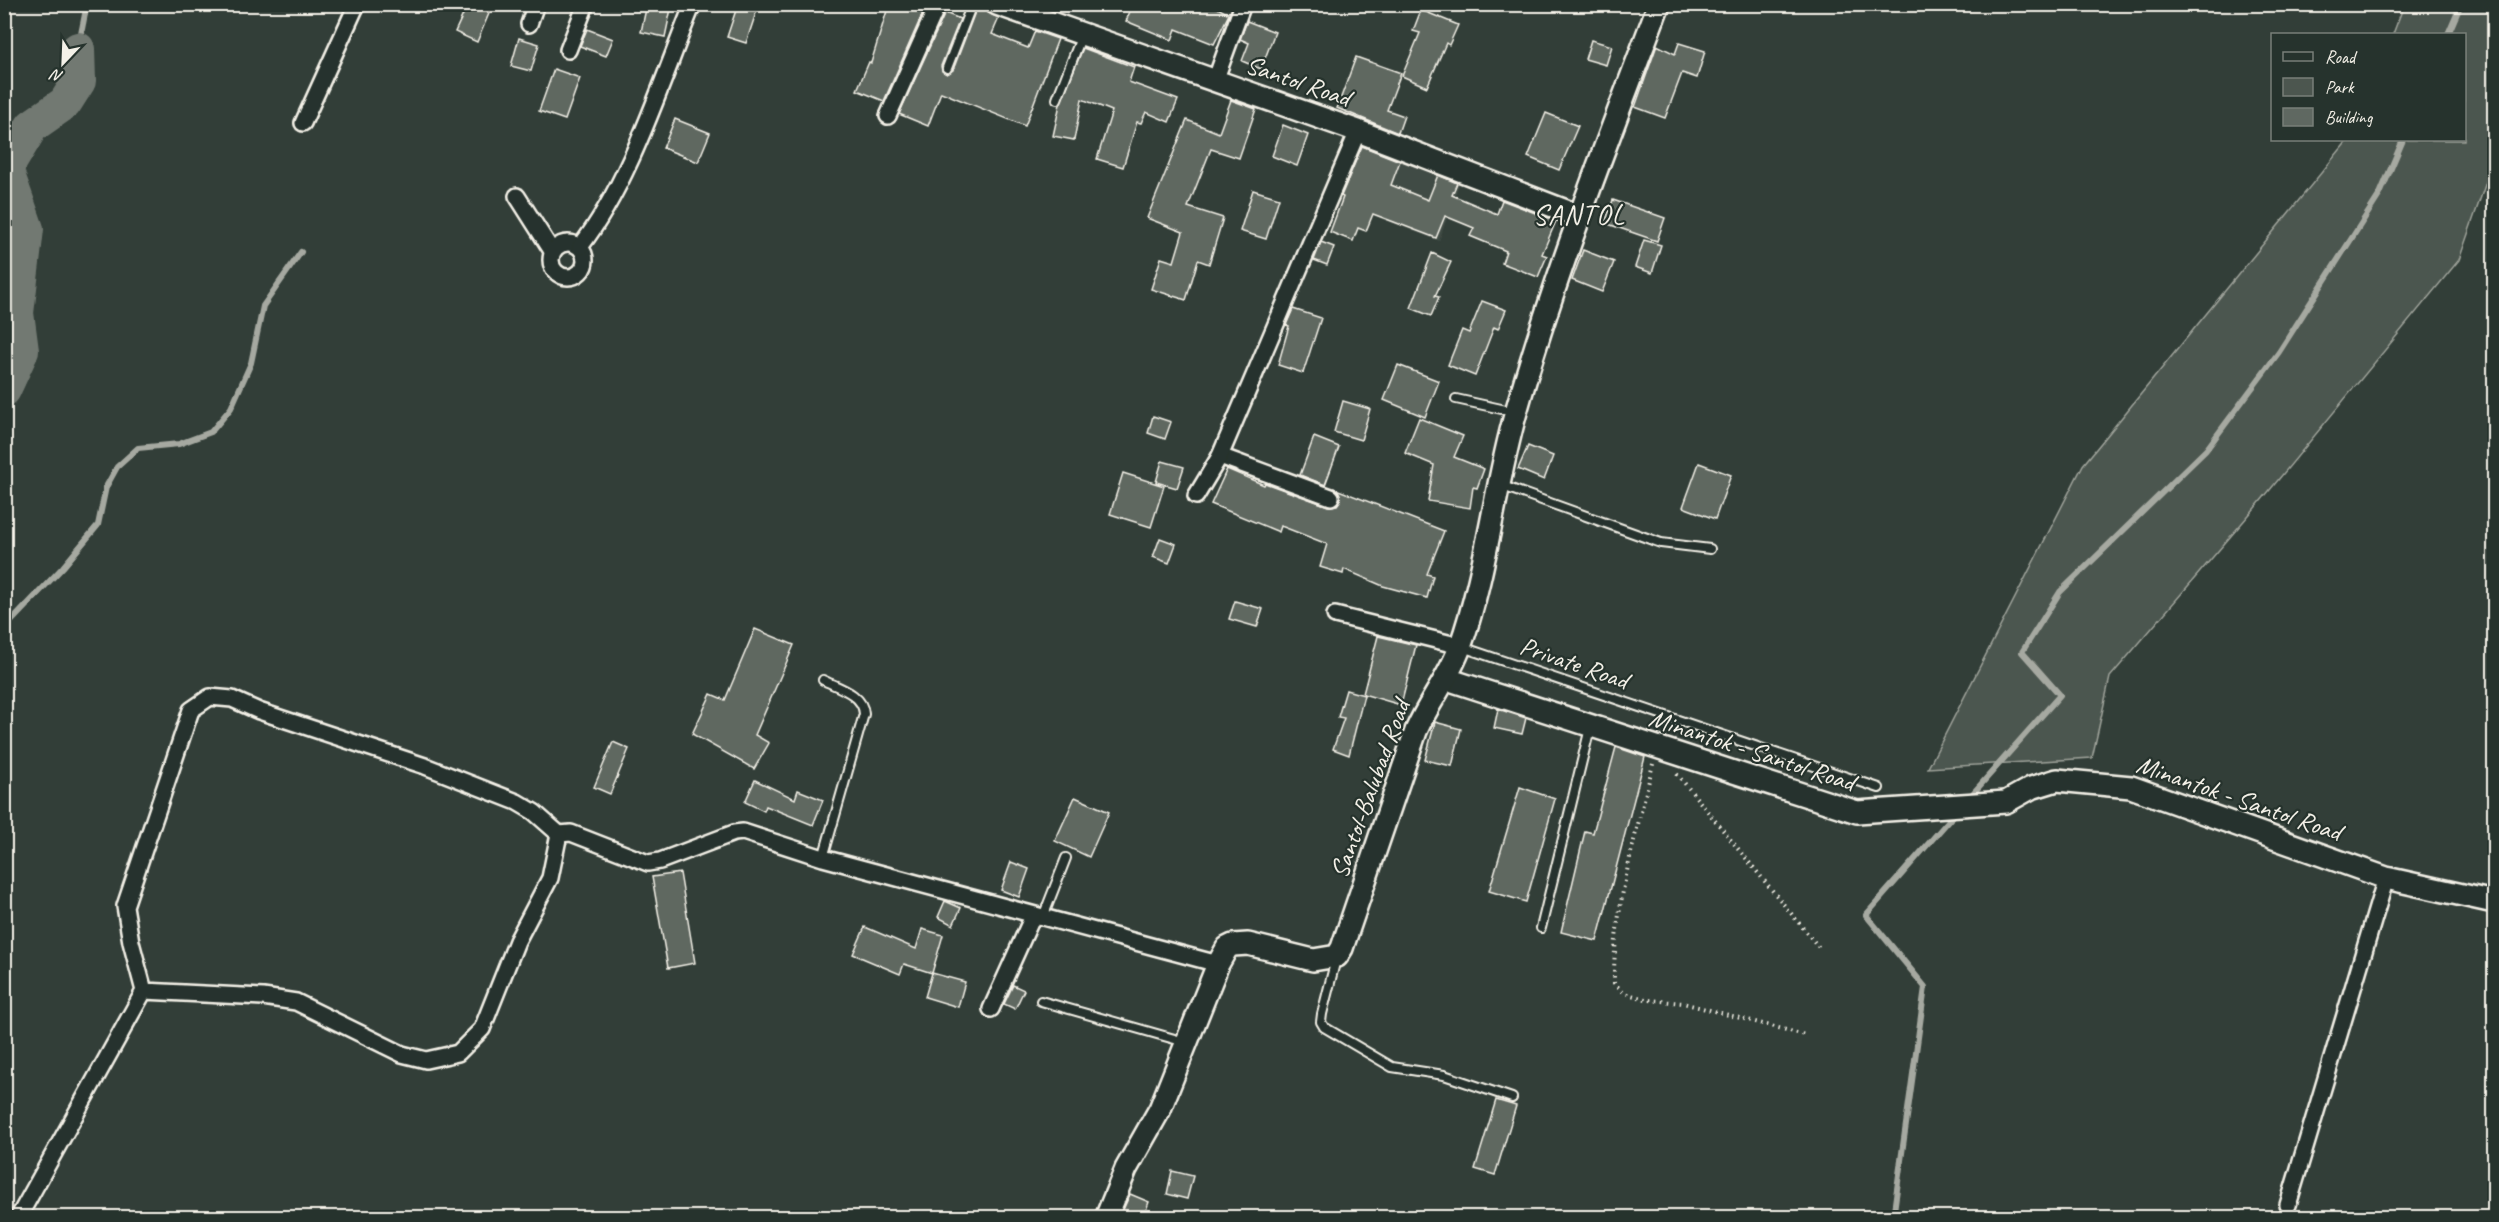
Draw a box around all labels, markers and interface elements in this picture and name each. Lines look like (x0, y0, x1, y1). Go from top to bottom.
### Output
north arrow (33, 33, 93, 93)
legend (2271, 33, 2466, 141)
text: Road (2325, 46, 2358, 68)
street label: Santol Road (1241, 48, 1358, 115)
text: N (46, 64, 66, 87)
text: Park (2325, 76, 2355, 98)
text: Building (2325, 106, 2374, 128)
district label: SANTOL (1533, 197, 1625, 232)
street label: Private Road (1516, 629, 1636, 698)
street label: Santol-Balubad Road (1323, 692, 1419, 883)
street label: Minantok - Santol Road (1645, 701, 1863, 800)
street label: Minantok - Santol Road (2132, 748, 2349, 850)

